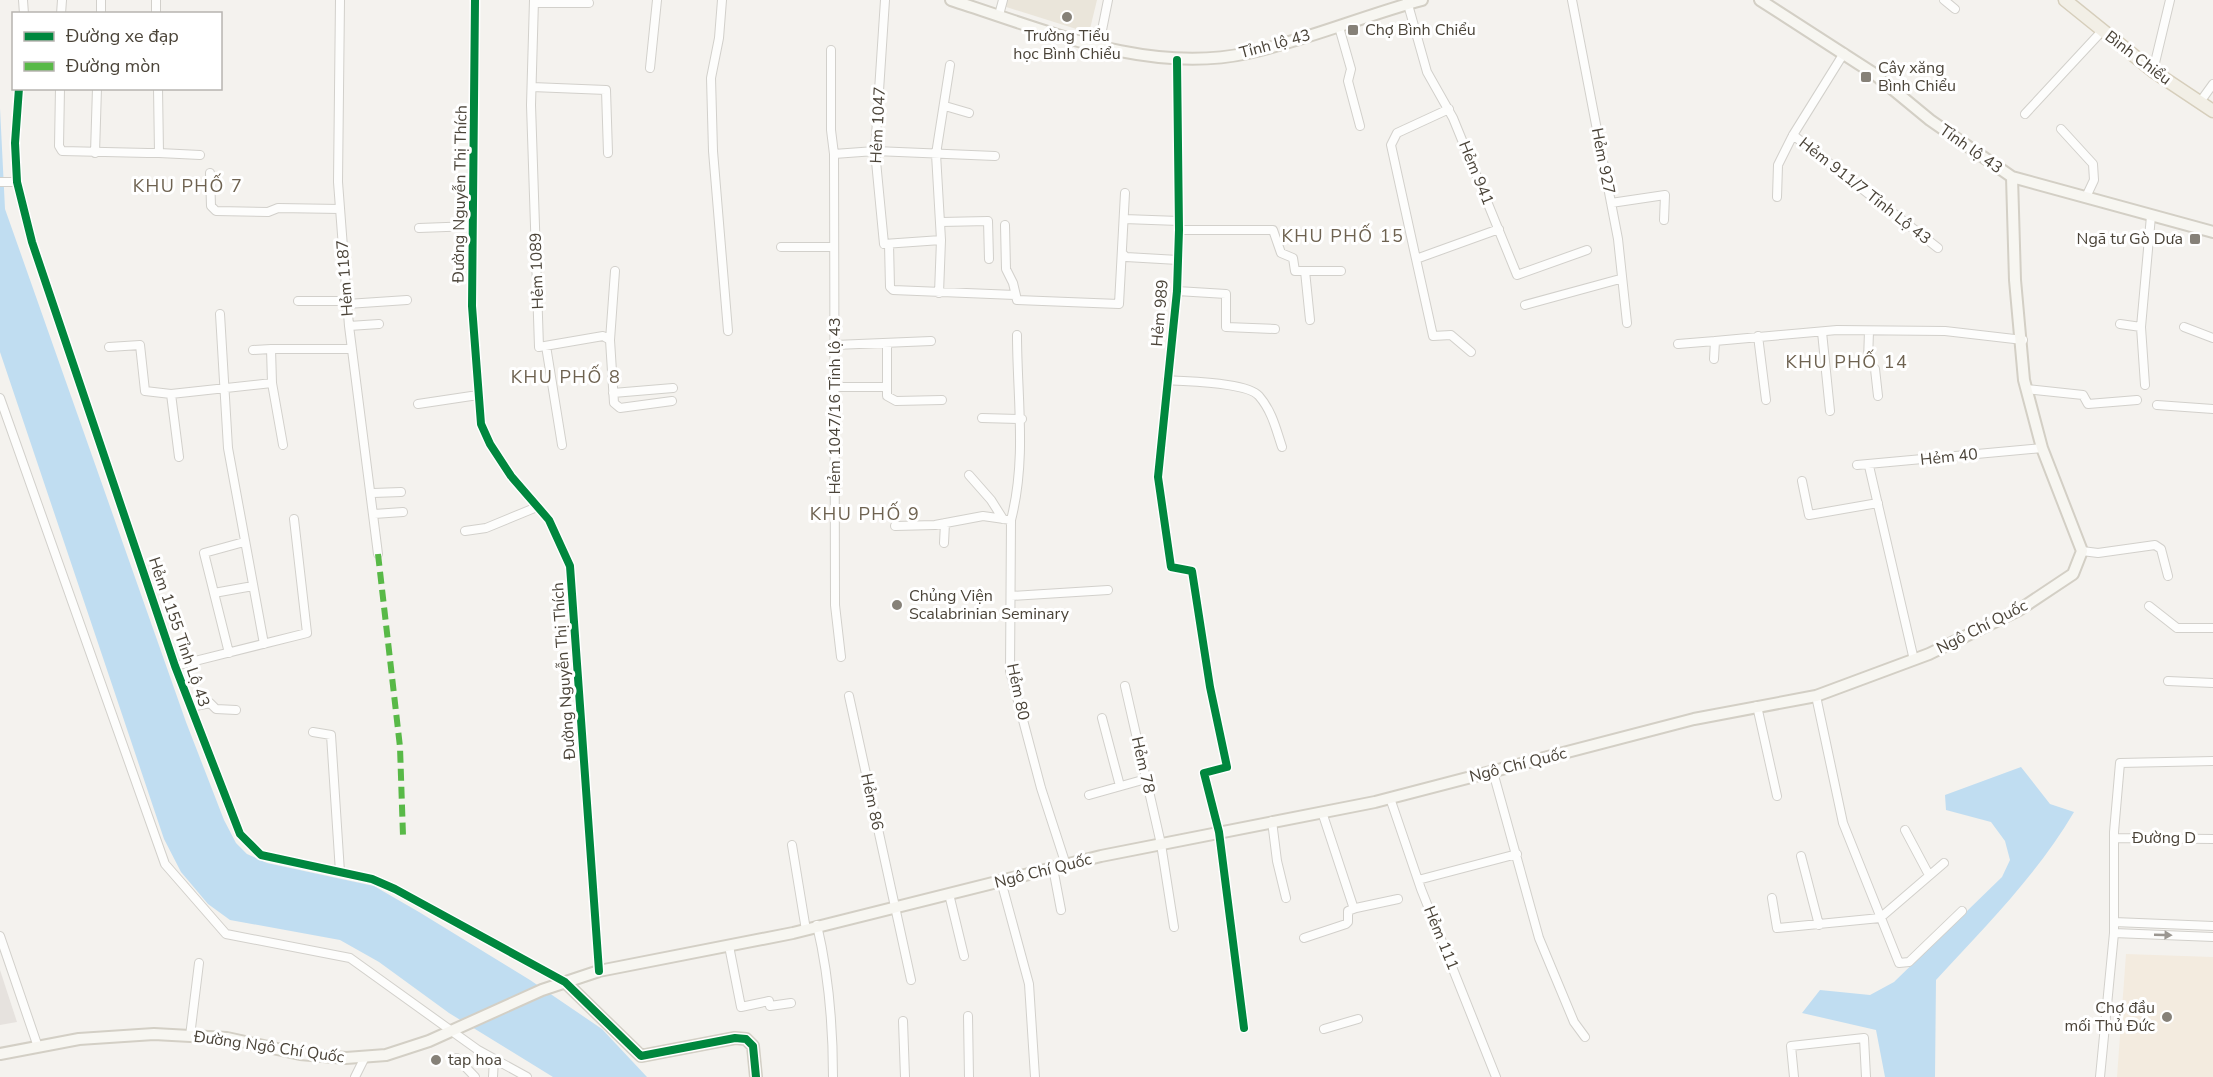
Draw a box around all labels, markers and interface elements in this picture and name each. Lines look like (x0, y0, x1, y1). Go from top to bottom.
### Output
marker: Trường Tiểu học Bình Chiểu (1060, 10, 1074, 24)
legend (12, 12, 222, 90)
place label: Chợ Bình Chiểu (1365, 19, 1476, 41)
marker: Chợ Bình Chiểu (1346, 23, 1360, 37)
text: Đường xe đạp (65, 24, 179, 48)
street label: Tỉnh lộ 43 (1237, 24, 1313, 64)
place label: Trường Tiểu học Bình Chiểu (1013, 25, 1121, 65)
street label: Bình Chiểu (2100, 26, 2176, 90)
text: Đường mòn (65, 54, 161, 78)
place label: Cây xăng Bình Chiểu (1878, 57, 1956, 97)
marker: Cây xăng Bình Chiểu (1859, 70, 1873, 84)
street label: Hẻm 1047 (865, 86, 891, 164)
street label: Đường Nguyễn Thị Thích (447, 105, 473, 284)
street label: Tỉnh lộ 43 (1935, 119, 2007, 179)
street label: Hẻm 927 (1586, 126, 1620, 196)
street label: Hẻm 911/7 Tỉnh Lộ 43 (1794, 132, 1936, 250)
street label: Hẻm 941 (1453, 138, 1499, 208)
district label: KHU PHỐ 7 (133, 173, 243, 198)
district label: KHU PHỐ 15 (1282, 223, 1404, 248)
place label: Ngã tư Gò Dưa (2077, 228, 2183, 250)
street label: Hẻm 1089 (525, 232, 549, 310)
marker: Ngã tư Gò Dưa (2188, 232, 2202, 246)
street label: Hẻm 1187 (331, 239, 359, 317)
street label: Hẻm 989 (1146, 279, 1174, 347)
street label: Hẻm 1047/16 Tỉnh lộ 43 (824, 317, 846, 495)
district label: KHU PHỐ 14 (1786, 349, 1908, 374)
district label: KHU PHỐ 8 (511, 364, 621, 389)
street label: Hẻm 40 (1919, 443, 1979, 471)
district label: KHU PHỐ 9 (810, 501, 920, 526)
street label: Hẻm 1155 Tỉnh Lộ 43 (143, 554, 215, 710)
street label: Đường Nguyễn Thị Thích (547, 582, 581, 761)
place label: Chủng Viện Scalabrinian Seminary (909, 585, 1070, 625)
street label: Ngô Chí Quốc (1933, 594, 2032, 659)
marker: Chủng Viện Scalabrinian Seminary (890, 598, 904, 612)
street label: Hẻm 80 (1001, 661, 1035, 723)
street label: Hẻm 78 (1126, 734, 1160, 796)
street label: Ngô Chí Quốc (1467, 742, 1569, 788)
street label: Hẻm 86 (855, 771, 889, 833)
street label: Đường D (2131, 827, 2196, 849)
street label: Ngô Chí Quốc (992, 848, 1094, 894)
street label: Hẻm 111 (1418, 903, 1464, 973)
one-way arrow (2154, 930, 2173, 940)
place label: Chợ đầu mối Thủ Đức (2065, 997, 2156, 1037)
marker: Chợ đầu mối Thủ Đức (2160, 1010, 2174, 1024)
street label: Đường Ngô Chí Quốc (191, 1025, 346, 1069)
place label: tap hoa (448, 1049, 502, 1071)
marker: tap hoa (429, 1053, 443, 1067)

